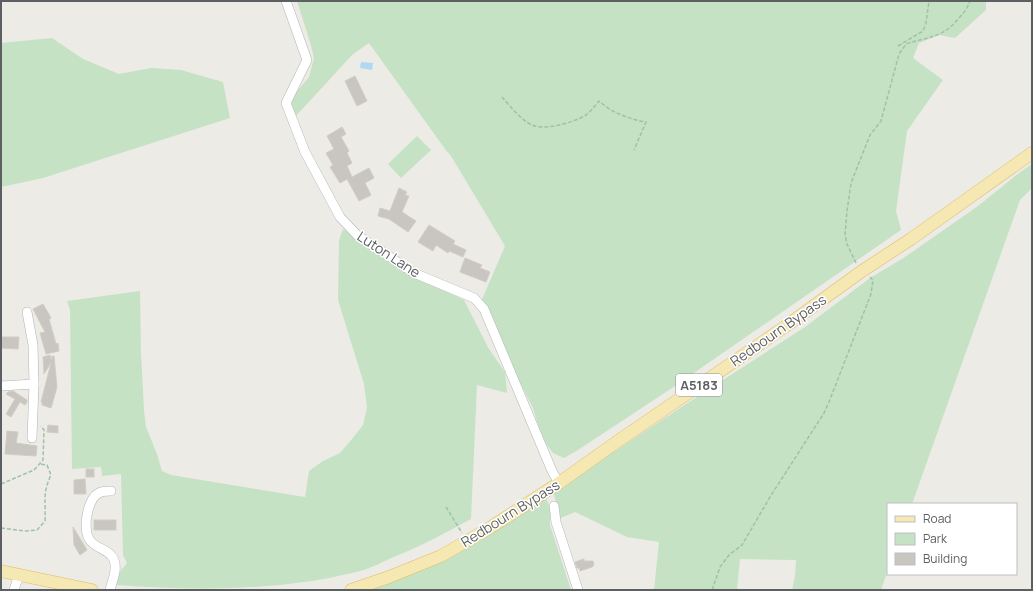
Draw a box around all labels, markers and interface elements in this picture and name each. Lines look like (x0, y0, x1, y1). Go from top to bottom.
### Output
street label: Luton Lane (354, 227, 424, 281)
street label: Redbourn Bypass (726, 290, 830, 370)
road number: A5183 (676, 374, 722, 396)
street label: Redbourn Bypass (457, 475, 563, 551)
legend (887, 503, 1017, 575)
text: Road (923, 510, 951, 527)
text: Park (923, 530, 948, 547)
text: Building (923, 550, 967, 567)

